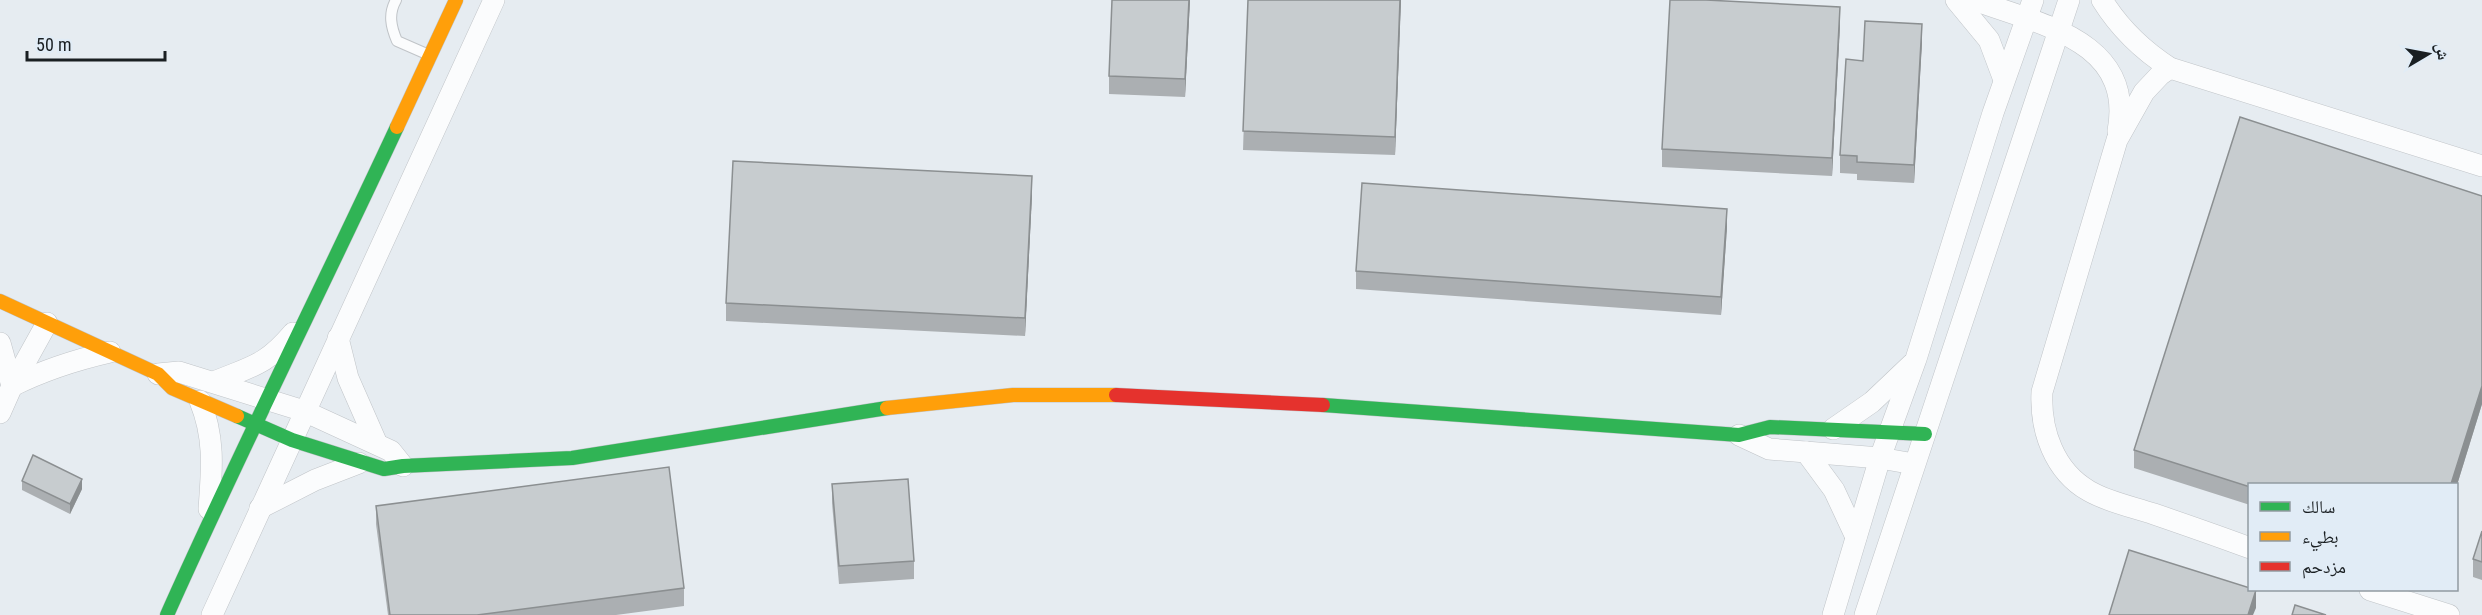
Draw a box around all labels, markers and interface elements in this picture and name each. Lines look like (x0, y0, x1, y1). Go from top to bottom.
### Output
scale bar (27, 24, 165, 62)
north arrow (2398, 24, 2458, 84)
text: 50 m (36, 34, 71, 55)
text: ش (2431, 41, 2453, 62)
legend (2248, 483, 2458, 591)
text: سالك (2302, 496, 2335, 517)
text: بطيء (2302, 526, 2339, 552)
text: مزدحم (2302, 556, 2346, 579)

